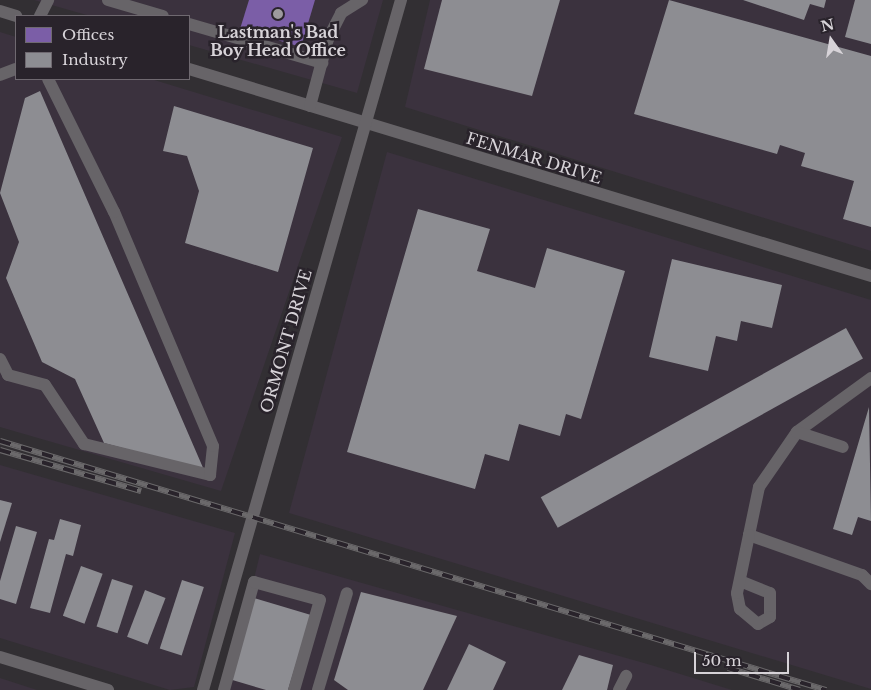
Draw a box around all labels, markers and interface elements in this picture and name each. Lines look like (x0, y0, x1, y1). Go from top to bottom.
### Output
marker: Lastman's Bad Boy Head Office (272, 8, 284, 20)
legend (15, 15, 190, 80)
north arrow (806, 15, 856, 65)
text: N (819, 15, 836, 36)
place label: Lastman's Bad Boy Head Office (210, 22, 346, 60)
text: Offices (62, 25, 114, 44)
text: Industry (62, 50, 128, 69)
street label: FENMAR DRIVE (464, 128, 604, 188)
street label: ORMONT DRIVE (256, 267, 316, 415)
scale bar (696, 642, 791, 674)
text: 50 m (702, 651, 742, 670)

